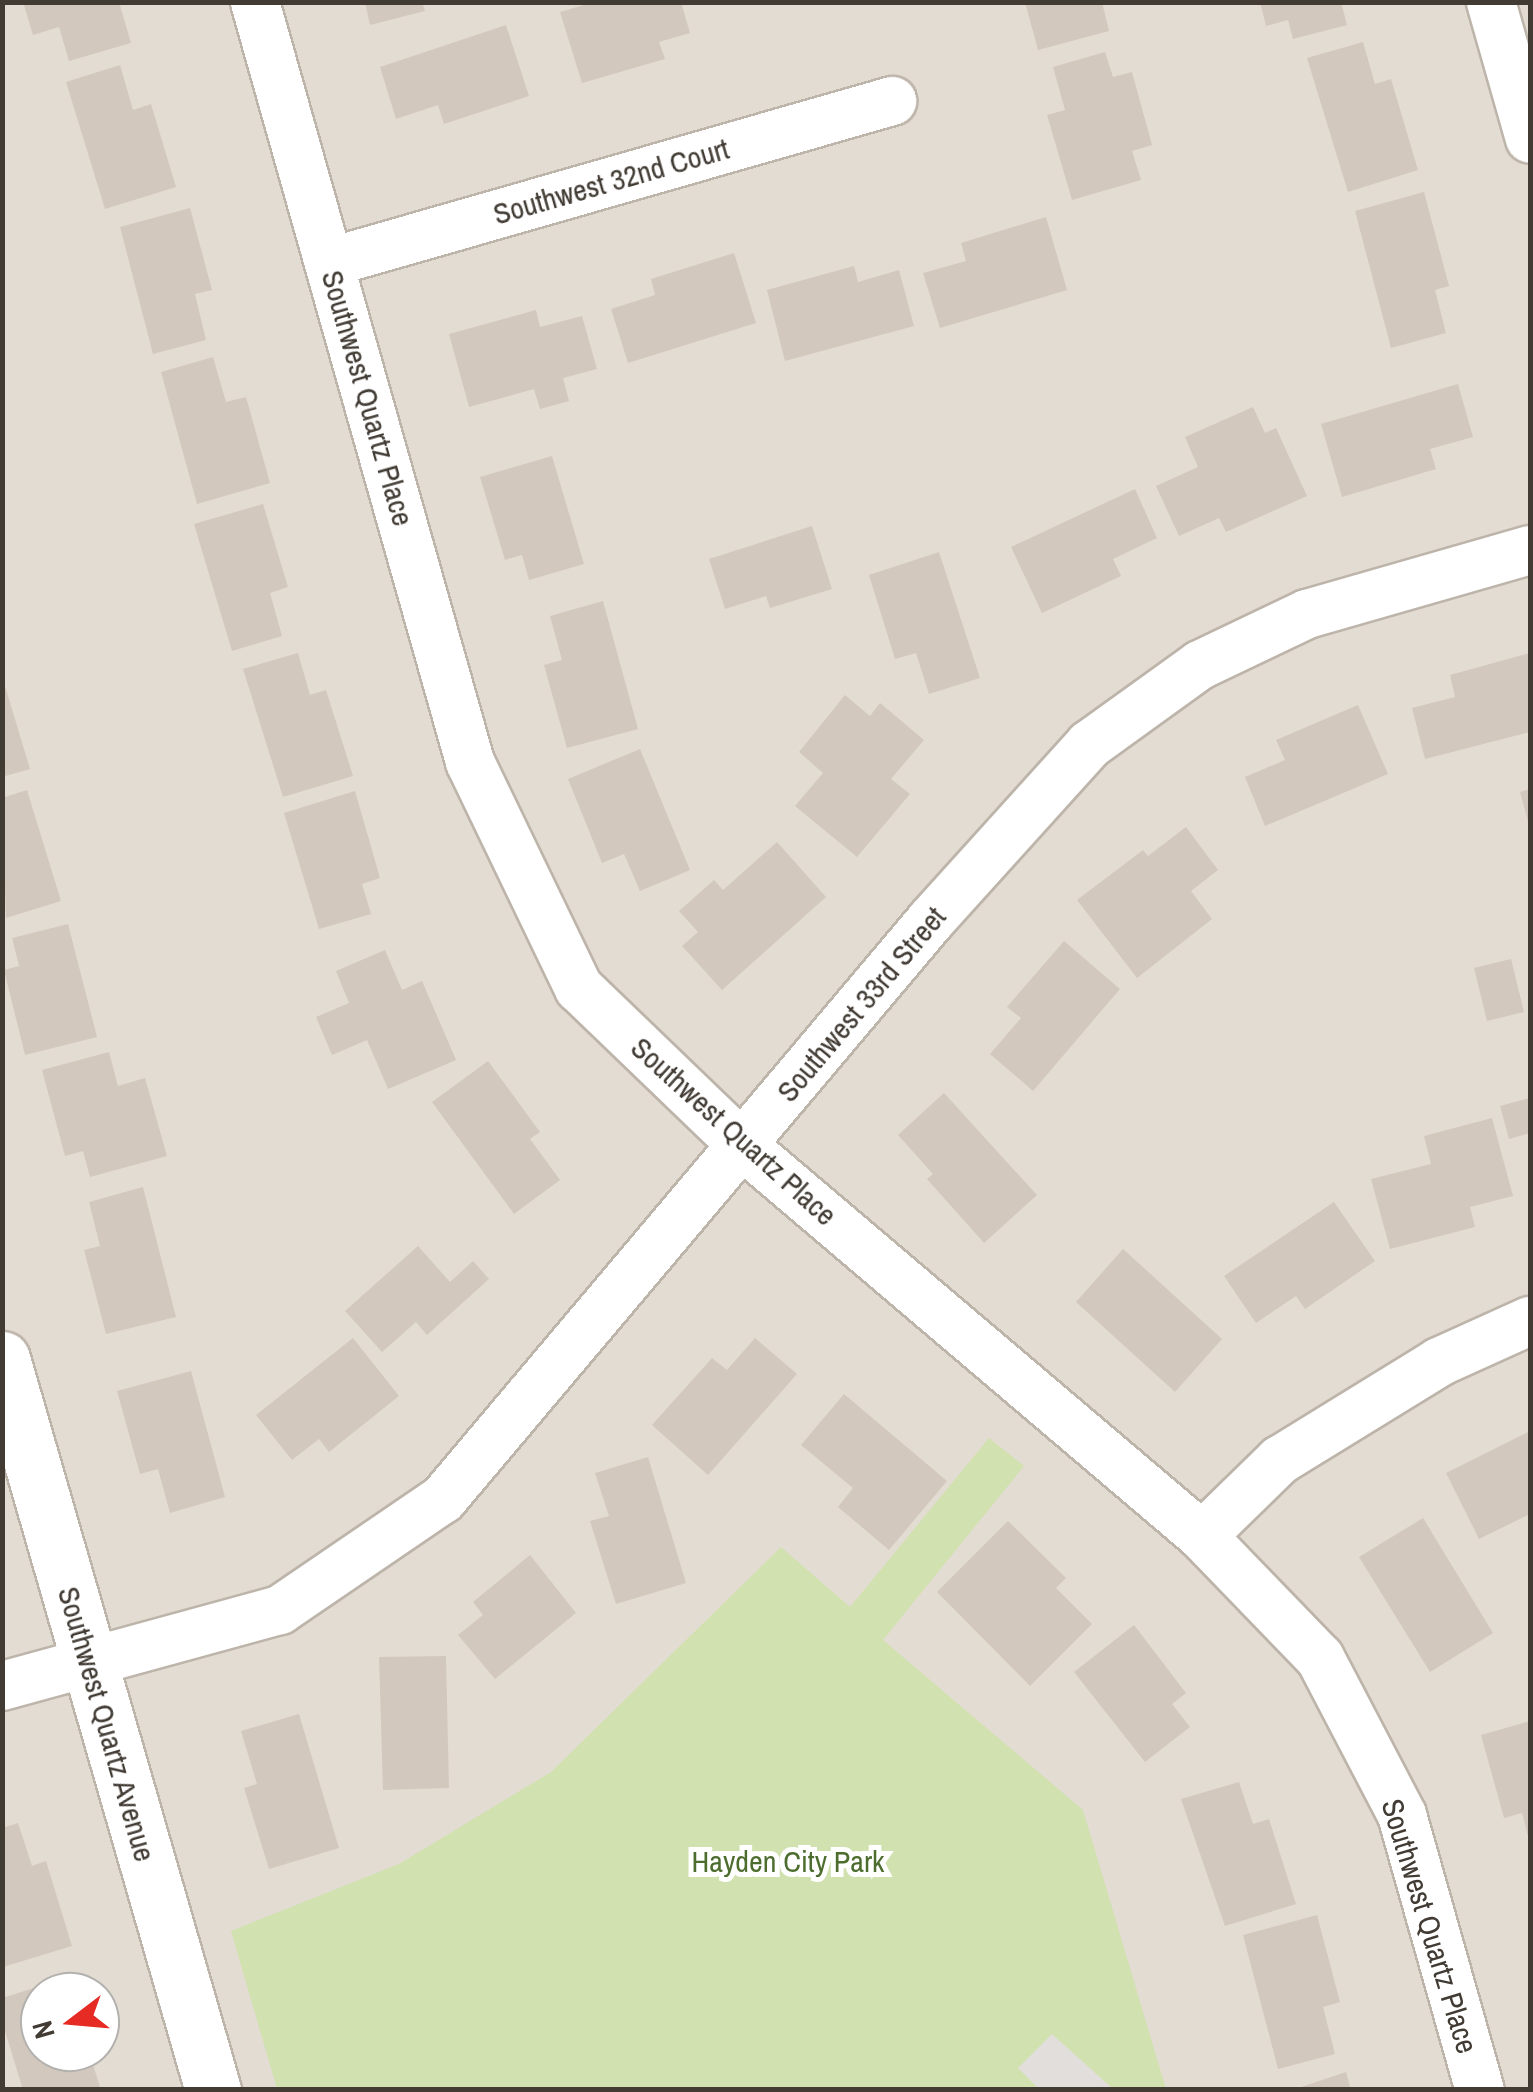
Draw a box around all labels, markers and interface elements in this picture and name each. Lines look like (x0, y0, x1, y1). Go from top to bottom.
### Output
street label: Southwest 32nd Court (489, 130, 733, 232)
street label: Southwest Quartz Place (314, 266, 422, 530)
street label: Southwest 33rd Street (769, 899, 953, 1109)
street label: Southwest Quartz Place (624, 1029, 844, 1233)
street label: Southwest Quartz Avenue (50, 1582, 164, 1866)
street label: Southwest Quartz Place (1374, 1795, 1486, 2057)
park label: Hayden City Park (692, 1843, 884, 1879)
north arrow (20, 1972, 120, 2072)
text: N (23, 2017, 64, 2043)

